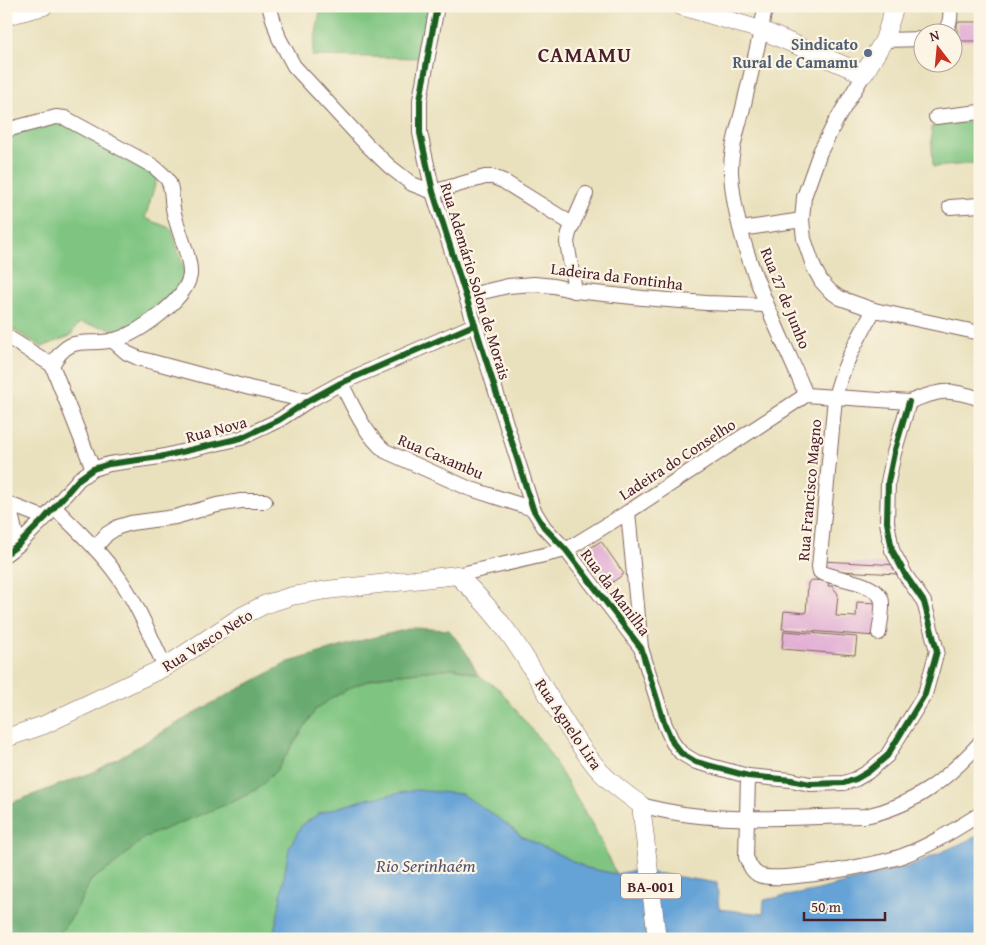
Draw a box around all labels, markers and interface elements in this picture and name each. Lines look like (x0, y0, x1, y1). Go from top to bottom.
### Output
north arrow (914, 22, 964, 72)
text: N (927, 24, 942, 46)
place label: Sindicato Rural de Camamu (732, 32, 859, 74)
district label: CAMAMU (538, 39, 632, 70)
marker: Sindicato Rural de Camamu (862, 47, 874, 59)
street label: Rua Ademário Solon de Morais (435, 179, 517, 383)
street label: Rua 27 de Junho (755, 244, 817, 352)
street label: Ladeira da Fontinha (550, 256, 685, 296)
street label: Rua Nova (183, 409, 250, 449)
street label: Ladeira do Conselho (614, 412, 740, 506)
street label: Rua Francisco Magno (791, 418, 827, 562)
street label: Rua Caxambu (394, 427, 488, 485)
street label: Rua da Manilha (575, 543, 657, 641)
street label: Rua Vasco Neto (157, 603, 257, 677)
street label: Rua Agnelo Lira (530, 674, 609, 775)
water label: Rio Serinhaém (375, 852, 476, 879)
road number: BA-001 (621, 874, 681, 898)
scale bar (804, 890, 885, 922)
text: 50 m (811, 896, 842, 917)

